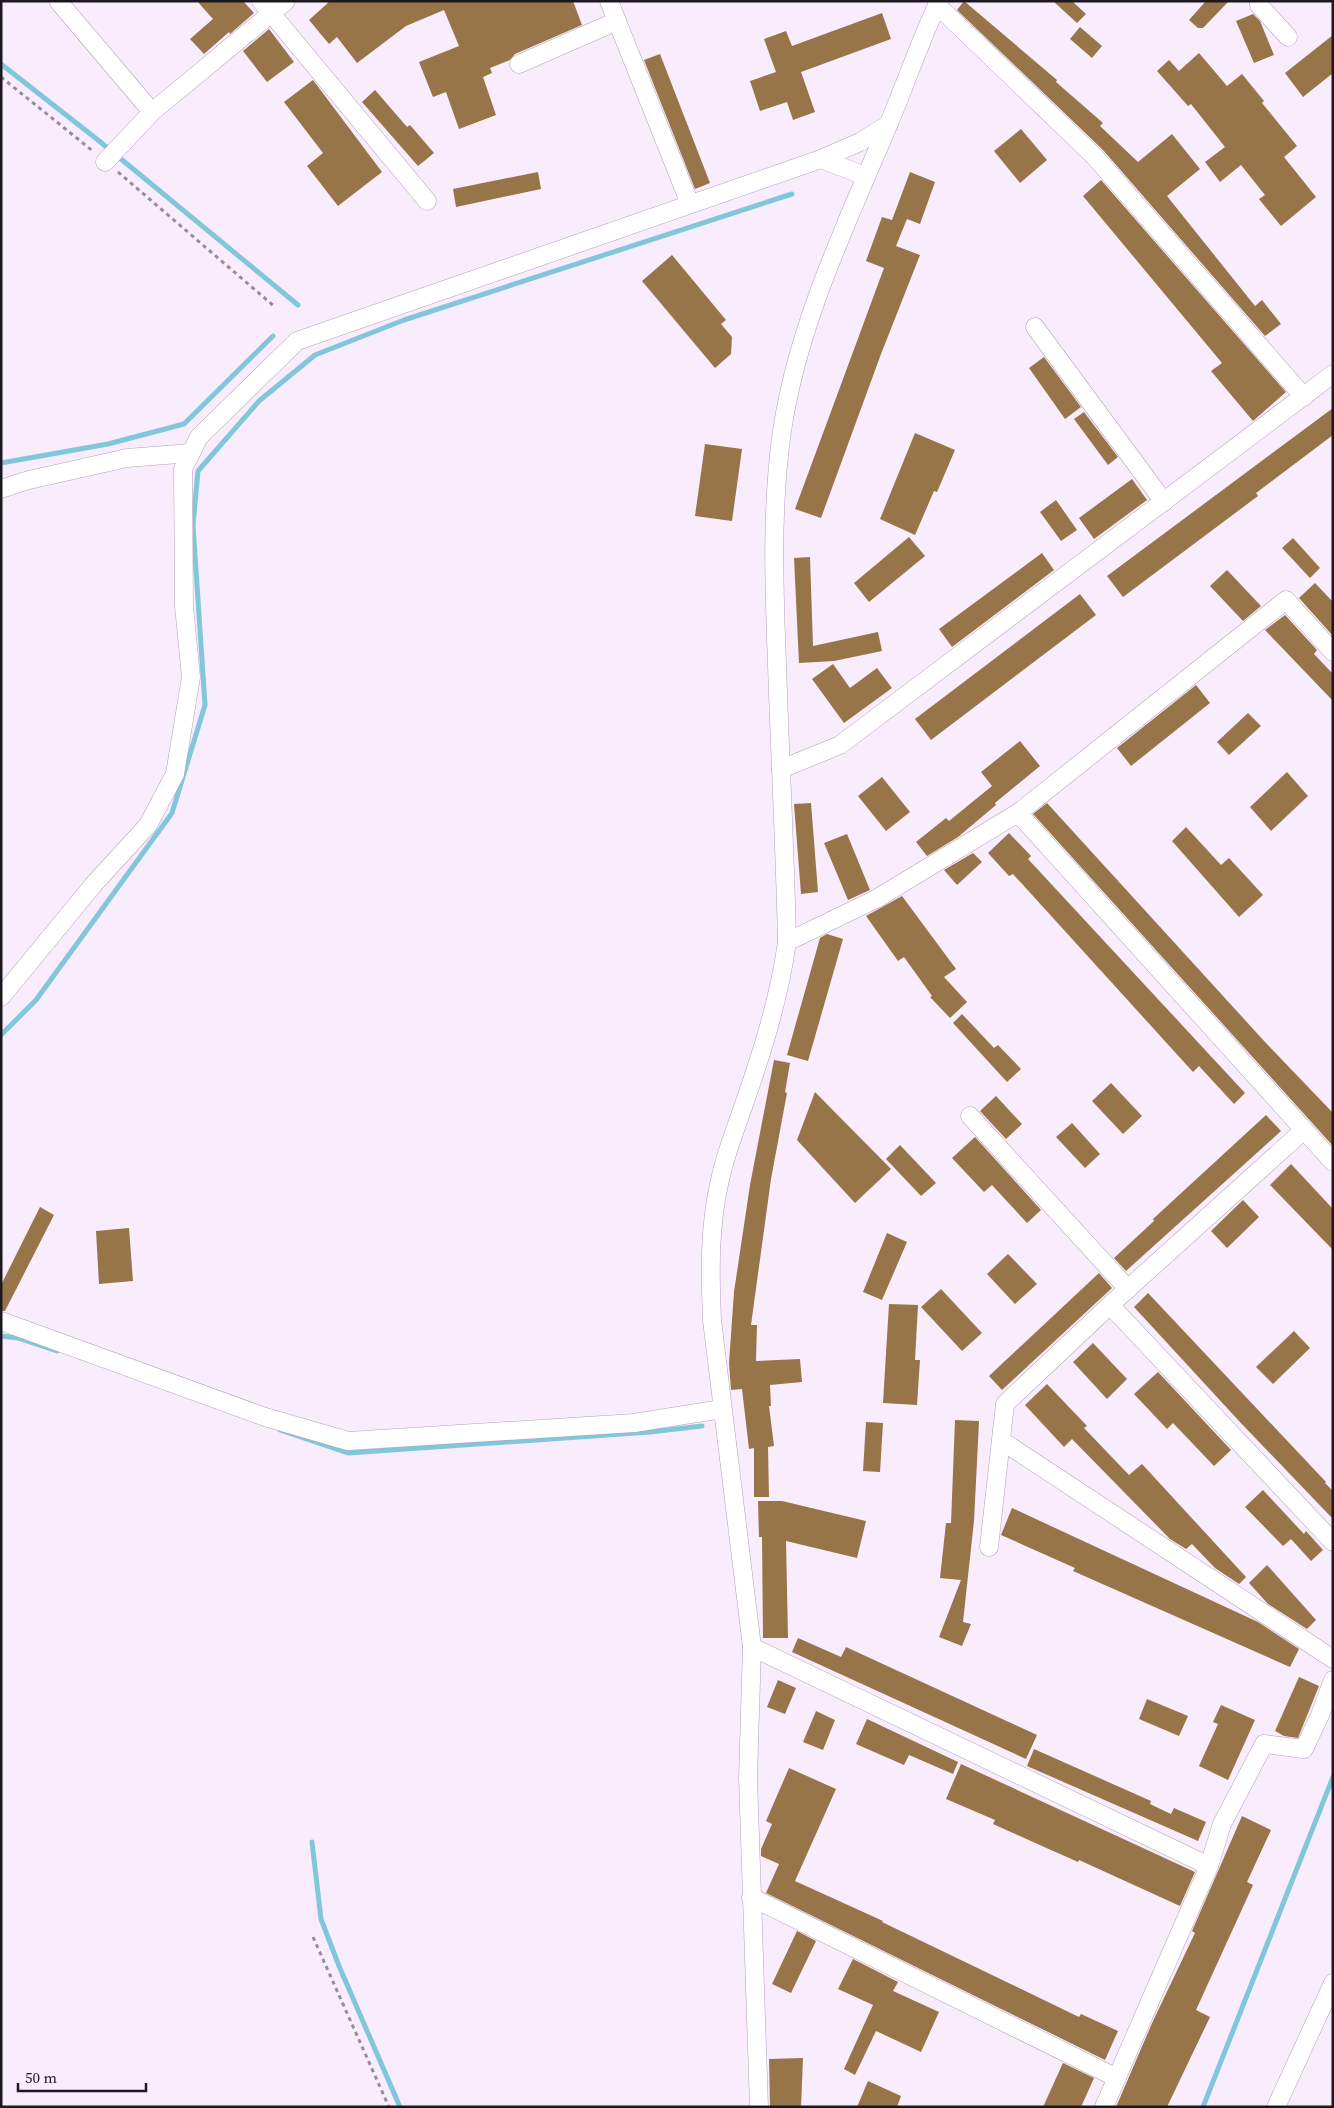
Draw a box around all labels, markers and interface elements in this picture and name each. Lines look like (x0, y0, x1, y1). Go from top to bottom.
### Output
scale bar (18, 2060, 145, 2092)
text: 50 m (25, 2067, 57, 2088)

